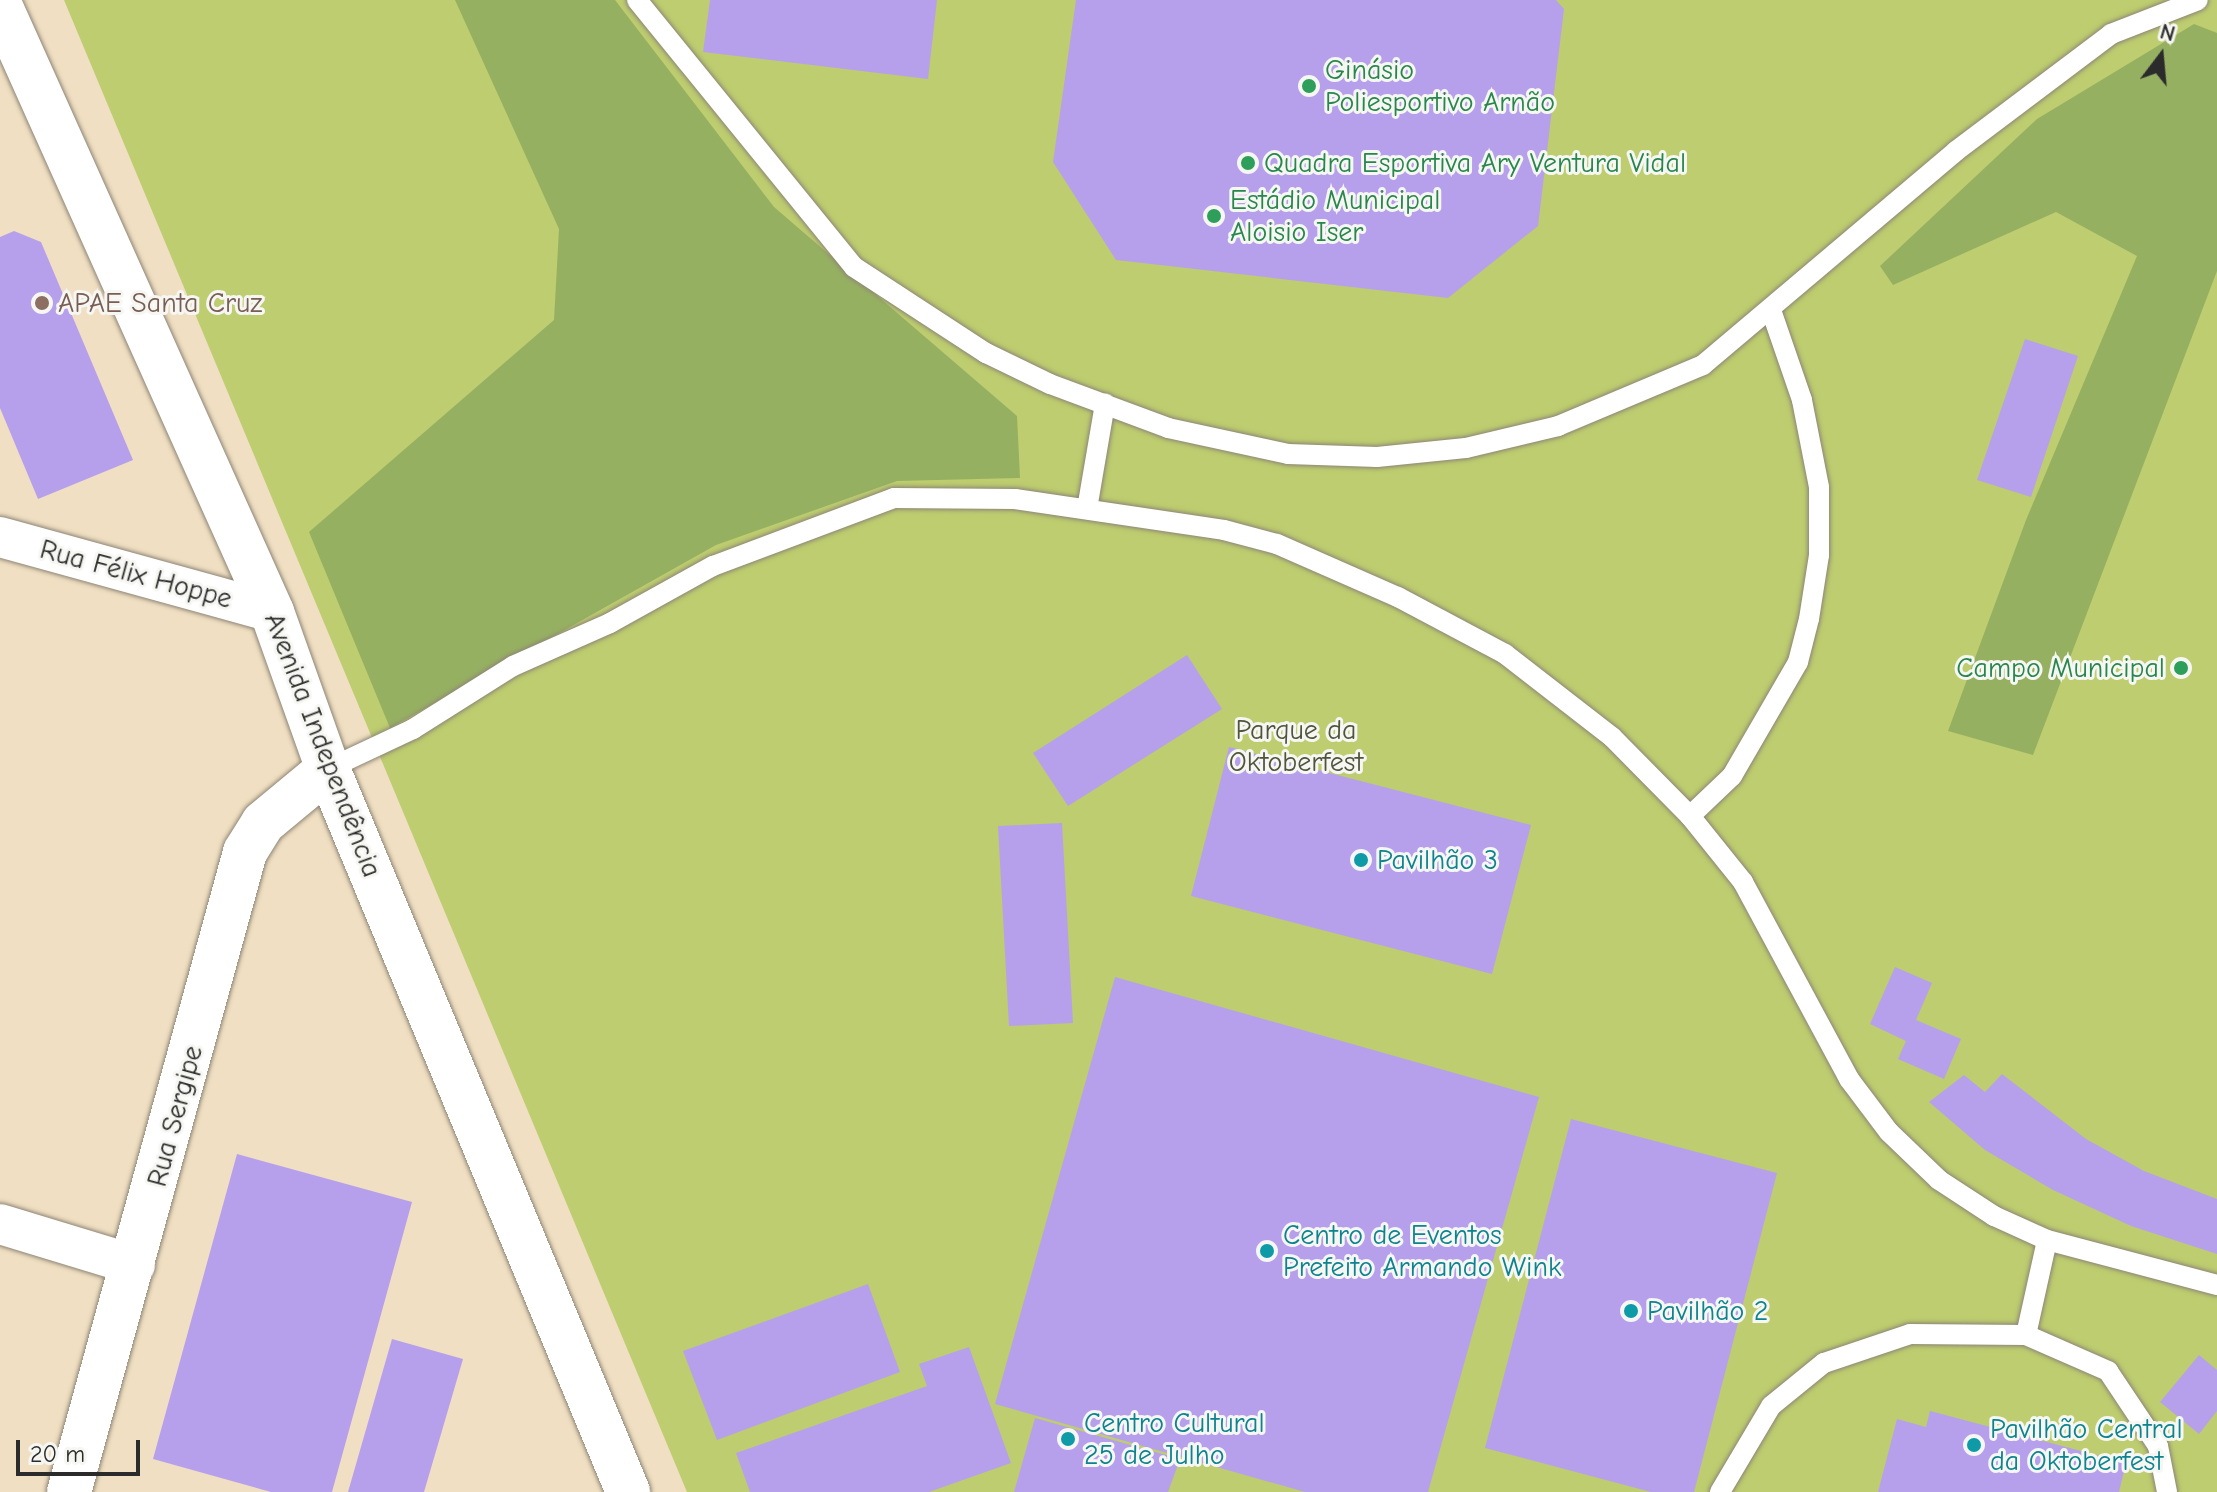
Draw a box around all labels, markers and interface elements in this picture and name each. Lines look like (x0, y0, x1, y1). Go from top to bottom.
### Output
north arrow (2121, 16, 2201, 96)
text: N (2157, 18, 2178, 47)
place label: Ginásio Poliesportivo Arnão (1325, 53, 1555, 119)
marker: Ginásio Poliesportivo Arnão (1300, 77, 1318, 95)
place label: Quadra Esportiva Ary Ventura Vidal (1264, 146, 1686, 180)
marker: Quadra Esportiva Ary Ventura Vidal (1239, 154, 1257, 172)
place label: Estádio Municipal Aloisio Iser (1230, 183, 1440, 249)
marker: Estádio Municipal Aloisio Iser (1205, 207, 1223, 225)
place label: APAE Santa Cruz (58, 286, 262, 320)
marker: APAE Santa Cruz (33, 294, 51, 312)
street label: Rua Félix Hoppe (36, 532, 236, 616)
street label: Avenida Independência (257, 608, 389, 882)
place label: Campo Municipal (1956, 651, 2165, 685)
marker: Campo Municipal (2172, 659, 2190, 677)
park label: Parque da Oktoberfest (1229, 713, 1363, 779)
place label: Pavilhão 3 (1377, 843, 1498, 877)
marker: Pavilhão 3 (1352, 851, 1370, 869)
street label: Rua Sergipe (140, 1042, 210, 1190)
place label: Centro de Eventos Prefeito Armando Wink (1283, 1218, 1561, 1284)
marker: Centro de Eventos Prefeito Armando Wink (1258, 1242, 1276, 1260)
place label: Pavilhão 2 (1647, 1294, 1768, 1328)
marker: Pavilhão 2 (1622, 1302, 1640, 1320)
place label: Centro Cultural 25 de Julho (1084, 1406, 1265, 1472)
place label: Pavilhão Central da Oktoberfest (1990, 1412, 2183, 1478)
scale bar (20, 1424, 144, 1474)
marker: Centro Cultural 25 de Julho (1059, 1430, 1077, 1448)
marker: Pavilhão Central da Oktoberfest (1965, 1436, 1983, 1454)
text: 20 m (30, 1440, 85, 1468)

